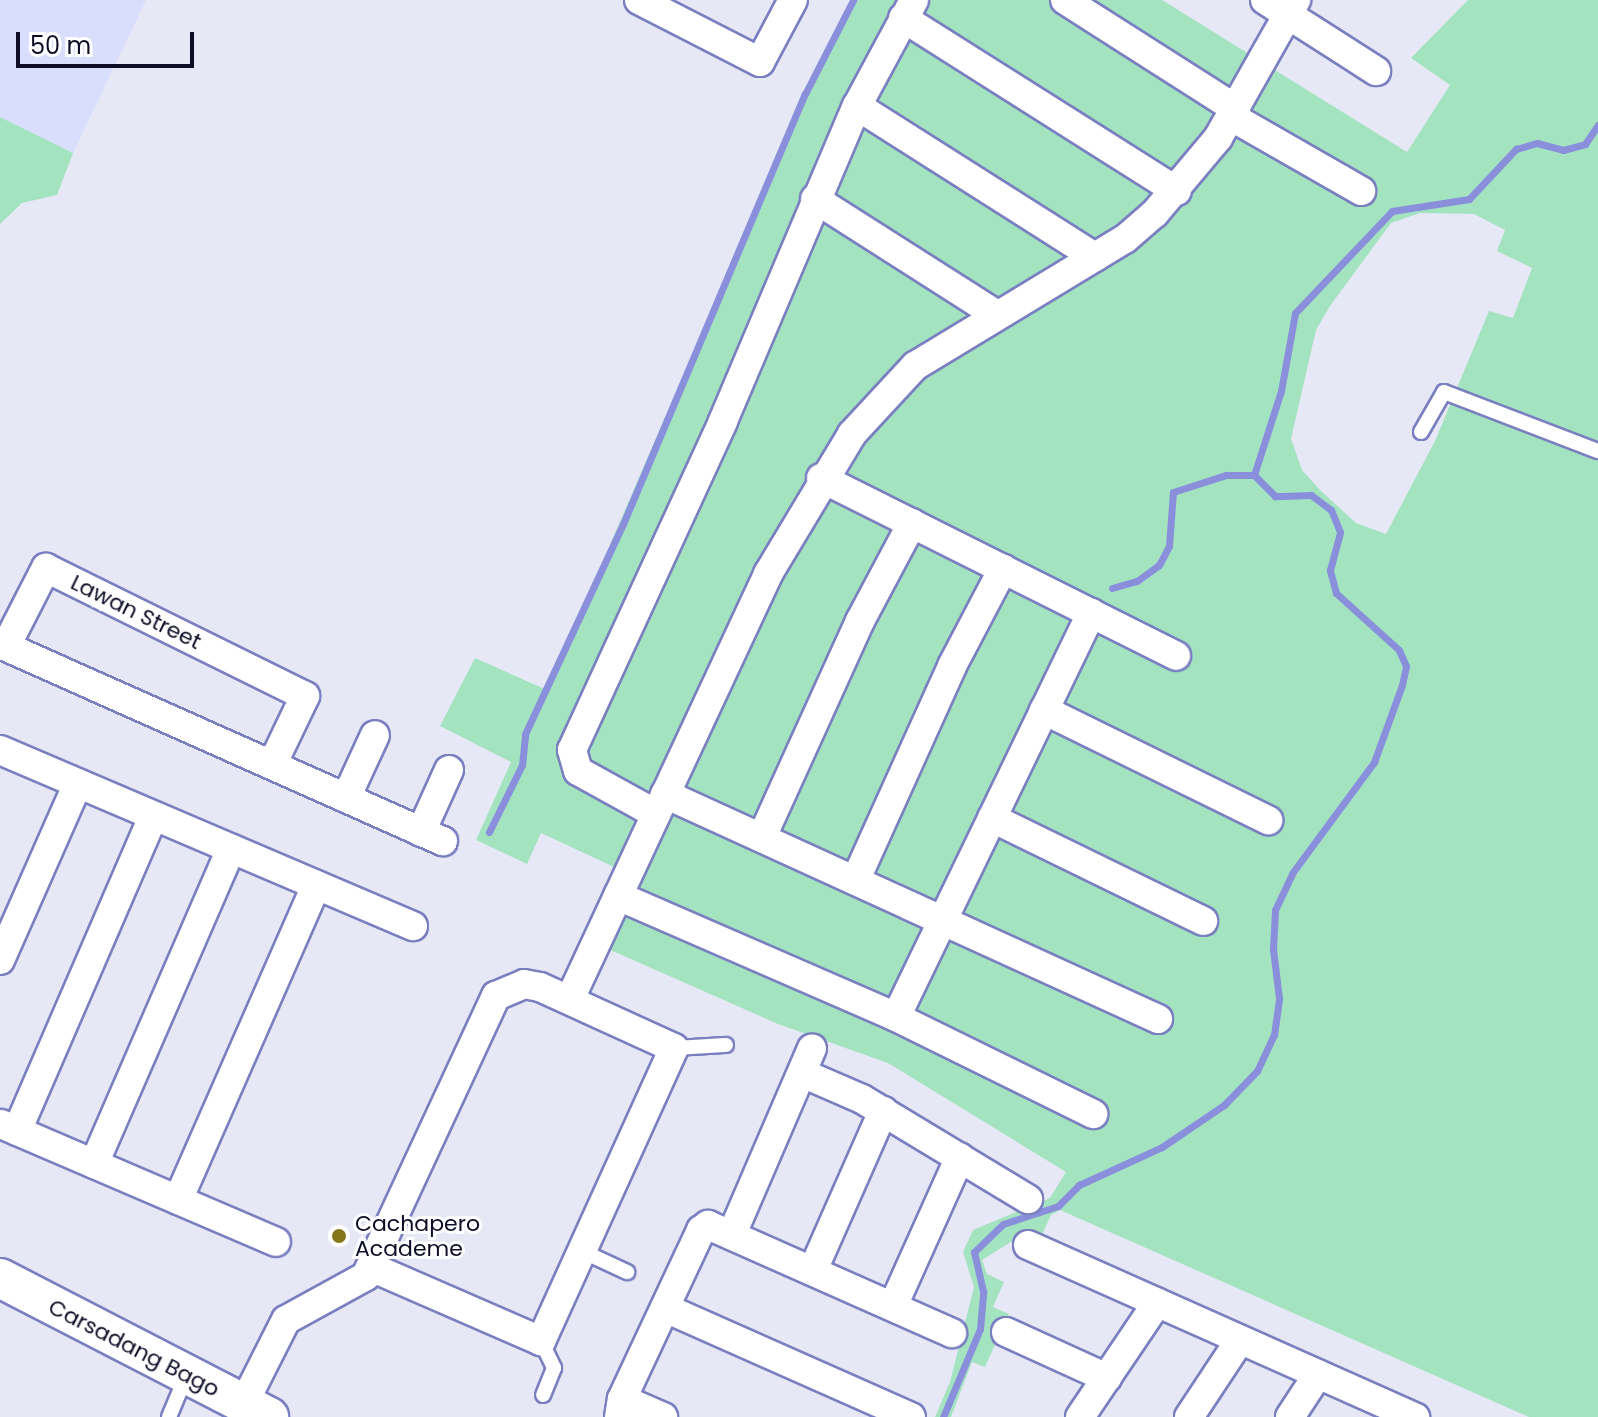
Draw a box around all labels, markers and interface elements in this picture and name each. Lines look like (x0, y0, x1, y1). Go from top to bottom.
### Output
scale bar (20, 16, 198, 66)
text: 50 m (30, 29, 91, 62)
street label: Lawan Street (67, 569, 205, 655)
place label: Cachapero Academe (355, 1210, 480, 1262)
marker: Cachapero Academe (330, 1227, 348, 1245)
street label: Carsadang Bago (44, 1293, 224, 1403)

